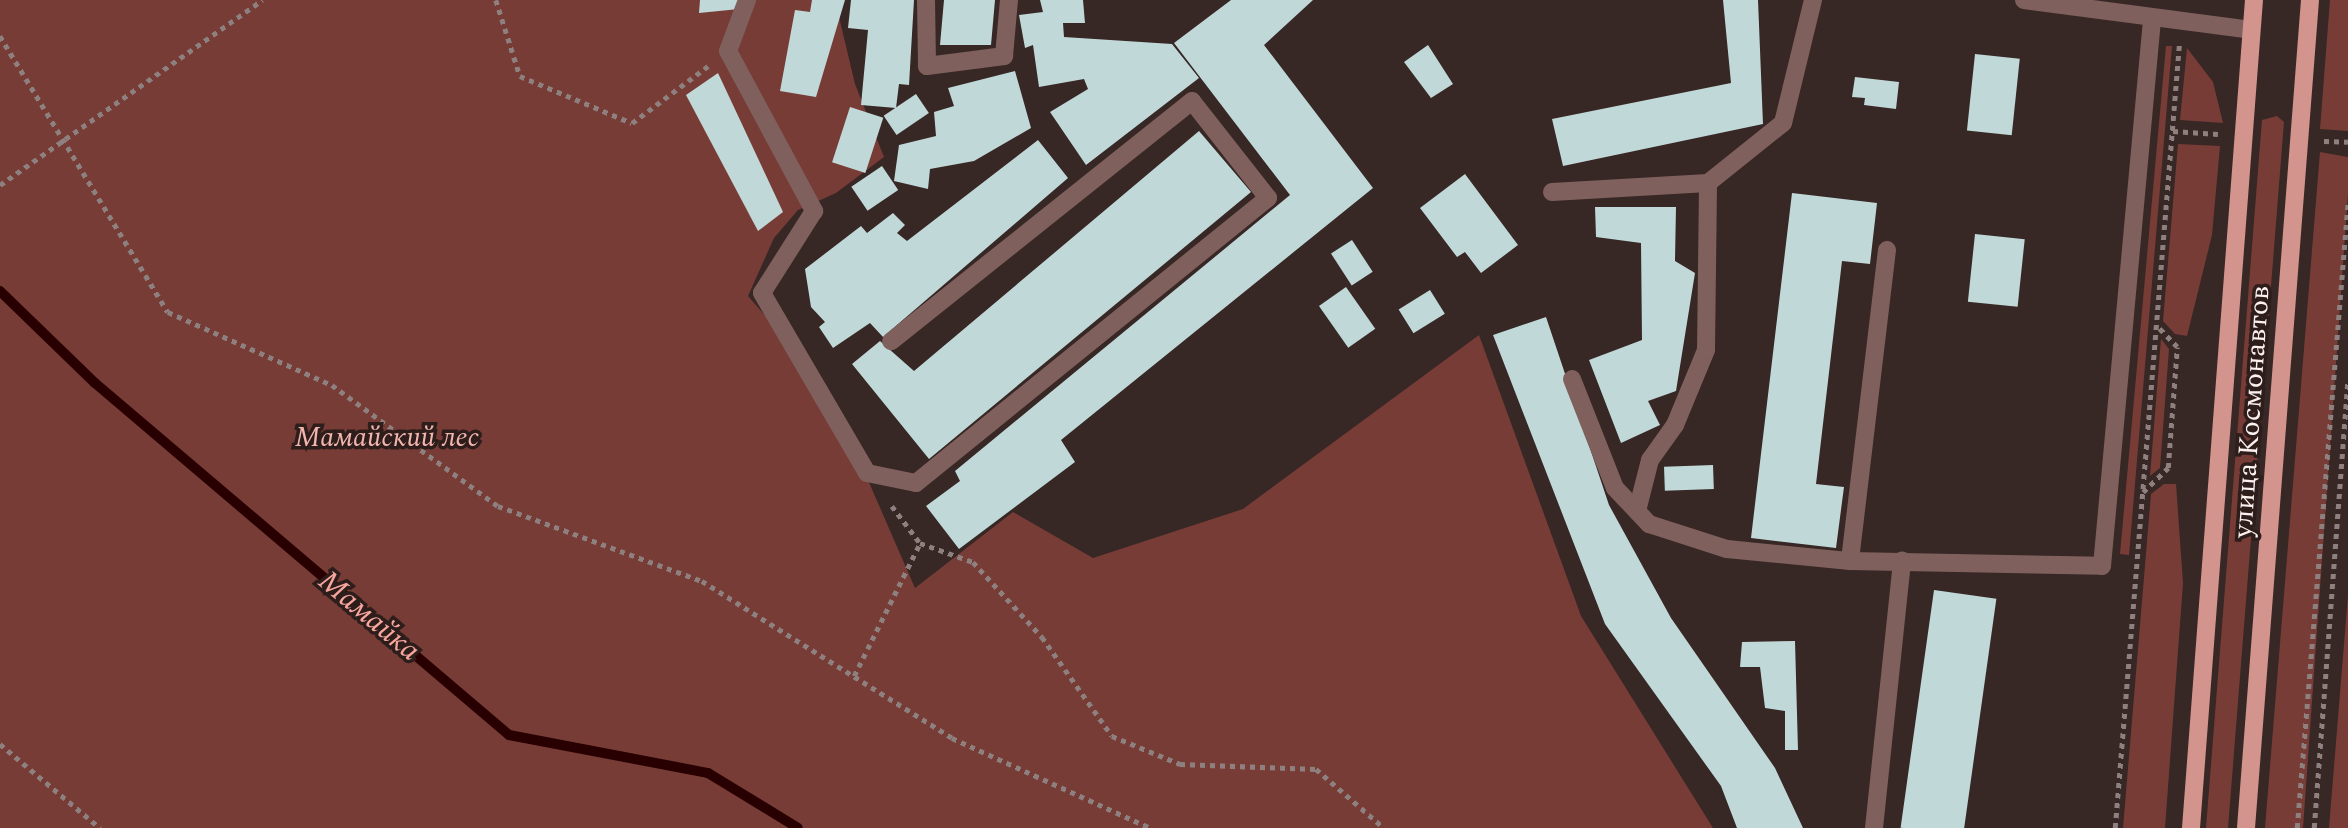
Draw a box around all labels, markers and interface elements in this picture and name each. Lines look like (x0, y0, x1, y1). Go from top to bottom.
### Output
street label: улица Космонавтов (2226, 285, 2278, 539)
park label: Мамайский лес (295, 421, 479, 455)
water label: Мамайка (311, 563, 427, 669)

